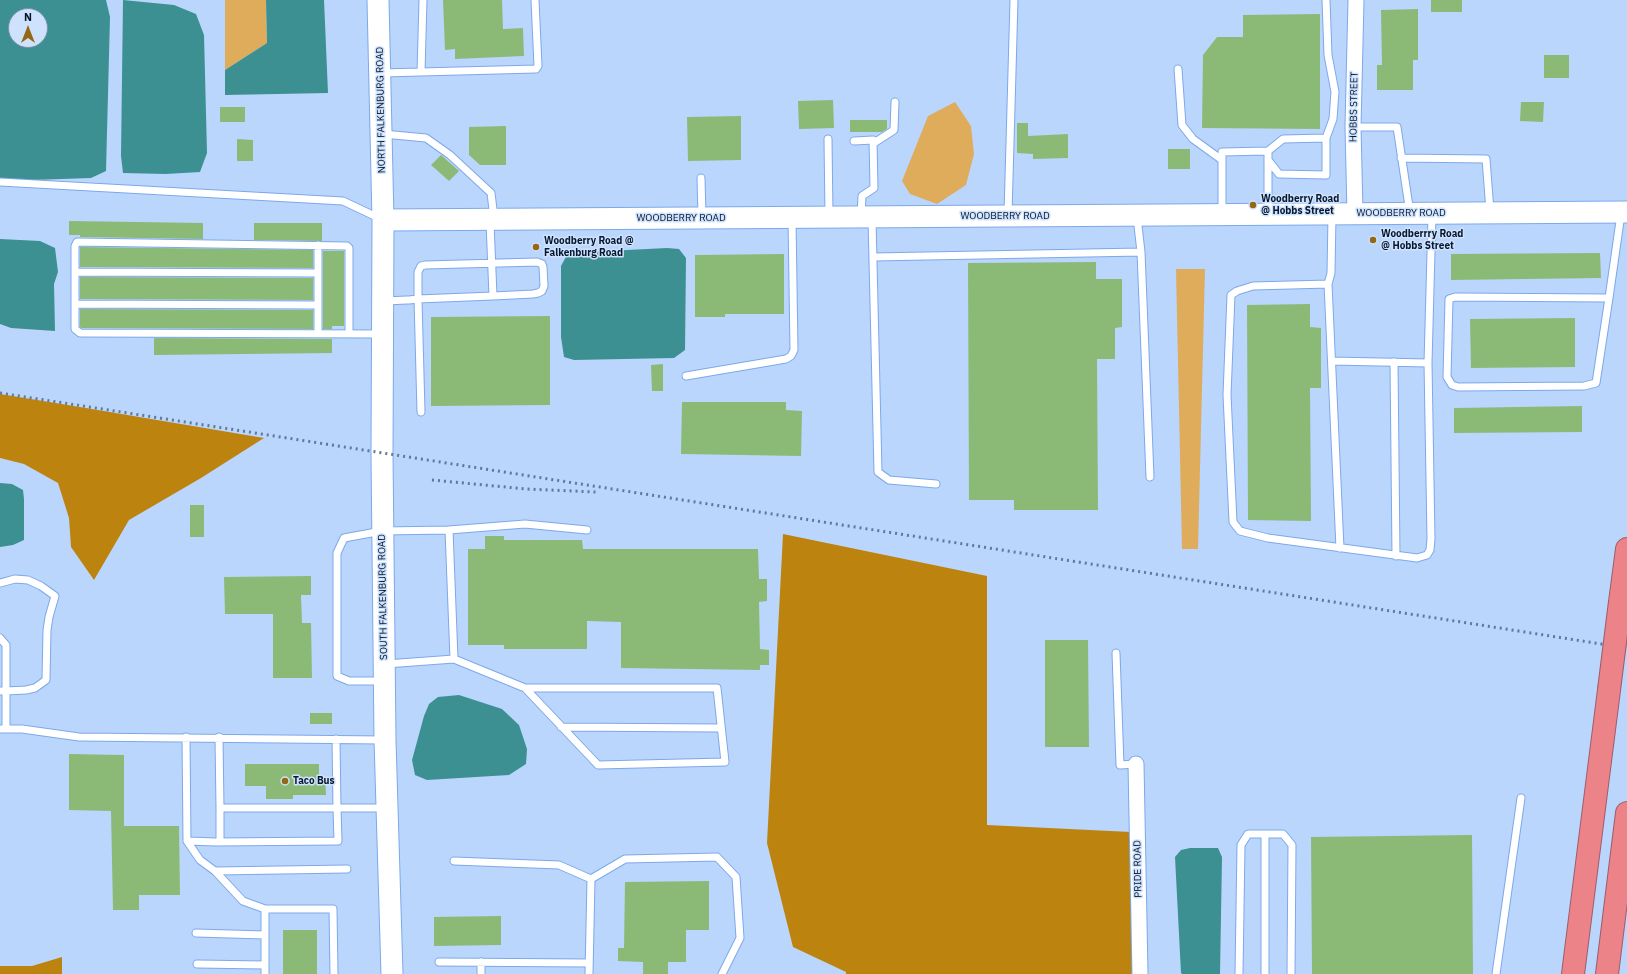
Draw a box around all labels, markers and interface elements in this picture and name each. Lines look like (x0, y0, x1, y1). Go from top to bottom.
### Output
north arrow (8, 8, 48, 48)
text: N (24, 10, 32, 24)
street label: NORTH FALKENBURG ROAD (374, 47, 388, 173)
street label: HOBBS STREET (1347, 72, 1361, 142)
place label: Woodberry Road @ Hobbs Street (1261, 193, 1339, 216)
marker: Woodberry Road @ Hobbs Street (1248, 200, 1258, 210)
street label: WOODBERRY ROAD (1356, 207, 1446, 219)
street label: WOODBERRY ROAD (960, 210, 1050, 222)
street label: WOODBERRY ROAD (636, 212, 726, 224)
place label: Woodberrry Road @ Hobbs Street (1381, 228, 1463, 252)
place label: Woodberry Road @ Falkenburg Road (544, 235, 634, 258)
marker: Woodberrry Road @ Hobbs Street (1368, 235, 1378, 245)
marker: Woodberry Road @ Falkenburg Road (531, 242, 541, 252)
street label: SOUTH FALKENBURG ROAD (376, 534, 390, 660)
place label: Taco Bus (293, 775, 335, 787)
marker: Taco Bus (280, 776, 290, 786)
street label: PRIDE ROAD (1131, 840, 1145, 898)

